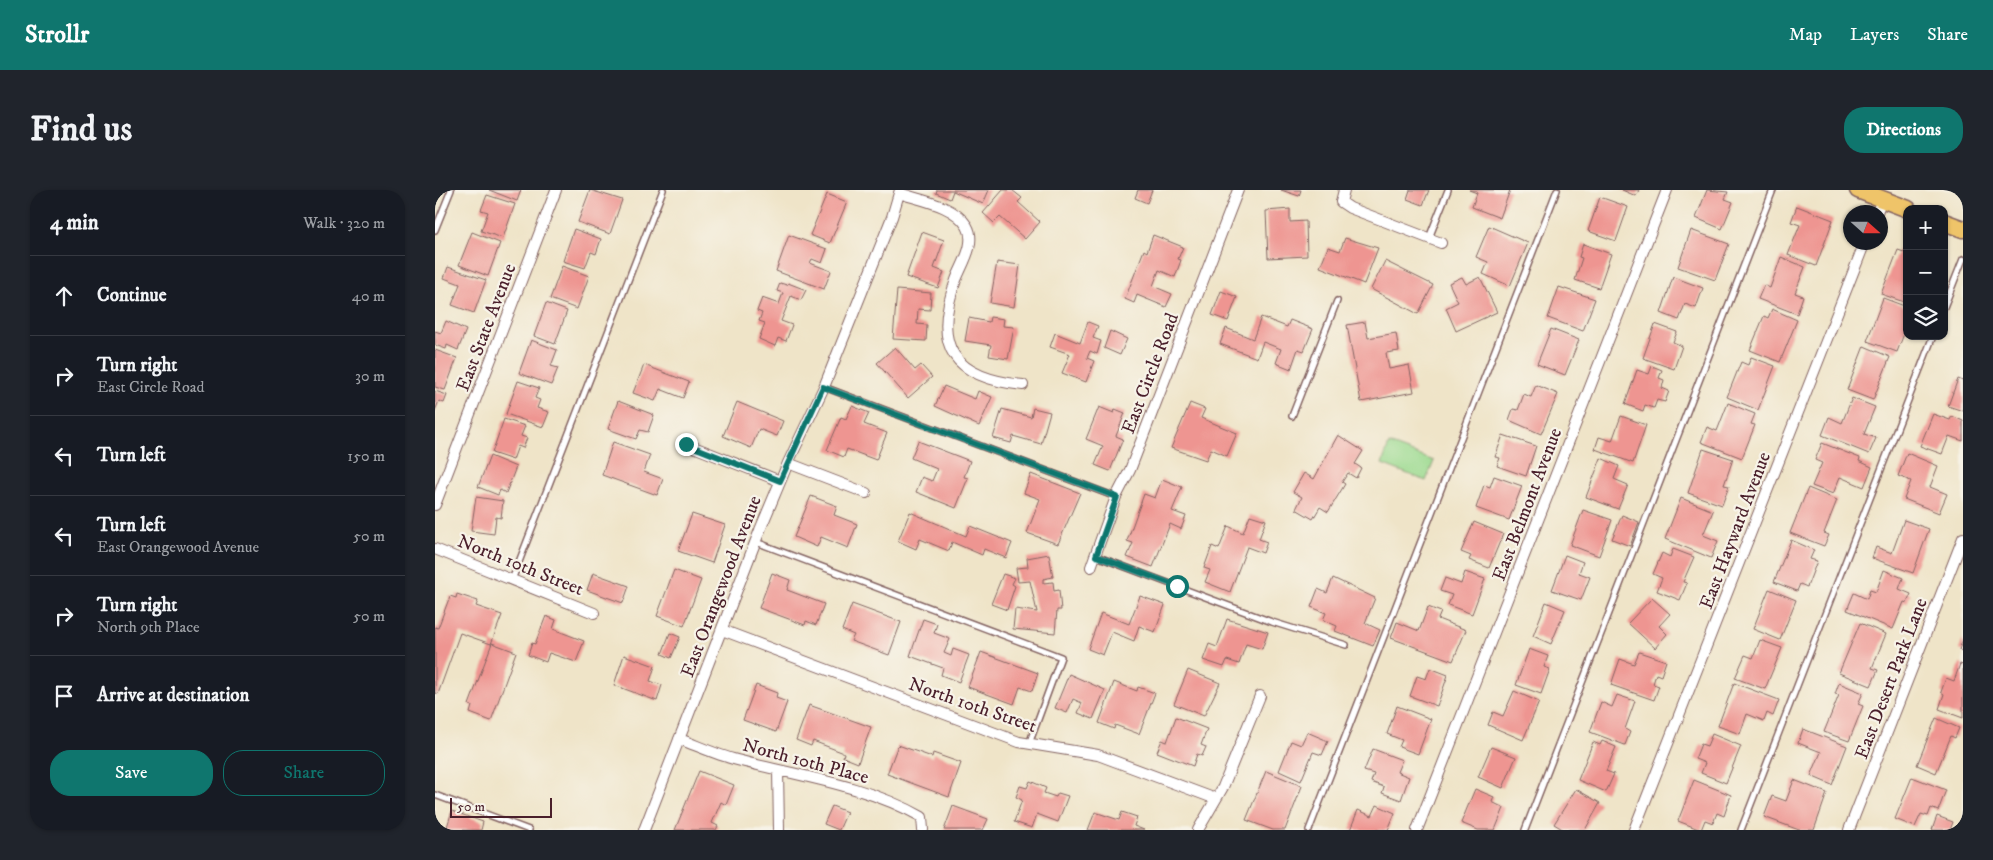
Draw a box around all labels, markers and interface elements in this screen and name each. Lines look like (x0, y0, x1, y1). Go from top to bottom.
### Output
text: Strollr (25, 20, 89, 50)
text: Map (1789, 24, 1822, 46)
text: Layers (1850, 24, 1899, 46)
text: Share (1927, 24, 1968, 46)
button: Directions (1844, 107, 1963, 153)
text: Find us (30, 108, 132, 152)
north arrow (1843, 205, 1888, 250)
map controls (1903, 205, 1948, 340)
button: + (1903, 205, 1948, 250)
text: 4 min (50, 210, 99, 236)
text: Walk · 320 m (303, 213, 385, 233)
button: − (1903, 250, 1948, 295)
street label: East State Avenue (451, 260, 521, 395)
icon: ahead (50, 282, 78, 310)
text: Continue (97, 284, 167, 307)
text: 40 m (352, 286, 385, 306)
button: layers (1903, 295, 1948, 340)
street label: East Circle Road (1117, 309, 1184, 437)
text: Turn right (97, 354, 177, 377)
icon: right (50, 362, 78, 390)
text: 30 m (355, 366, 385, 386)
text: East Circle Road (97, 377, 204, 397)
street label: East Belmont Avenue (1488, 425, 1567, 584)
route end (675, 433, 698, 456)
icon: left (50, 442, 78, 470)
text: Turn left (97, 444, 166, 467)
text: 150 m (347, 446, 385, 466)
street label: East Hayward Avenue (1695, 449, 1776, 612)
street label: East Orangewood Avenue (676, 492, 767, 681)
text: Turn left (97, 514, 166, 537)
icon: left (50, 522, 78, 550)
text: 50 m (353, 526, 385, 546)
street label: North 10th Street (454, 530, 587, 601)
text: East Orangewood Avenue (97, 537, 259, 557)
route start (1166, 575, 1189, 598)
text: Turn right (97, 594, 177, 617)
street label: East Desert Park Lane (1850, 595, 1933, 762)
icon: right (50, 602, 78, 630)
text: 50 m (353, 606, 385, 626)
text: North 9th Place (97, 617, 200, 637)
street label: North 10th Street (906, 673, 1040, 738)
icon: arrive (50, 682, 78, 710)
text: Arrive at destination (97, 684, 249, 707)
street label: North 10th Place (740, 734, 871, 789)
button: Save (50, 750, 213, 796)
button: Share (223, 750, 385, 796)
scale bar (450, 795, 553, 818)
text: 50 m (457, 798, 485, 816)

